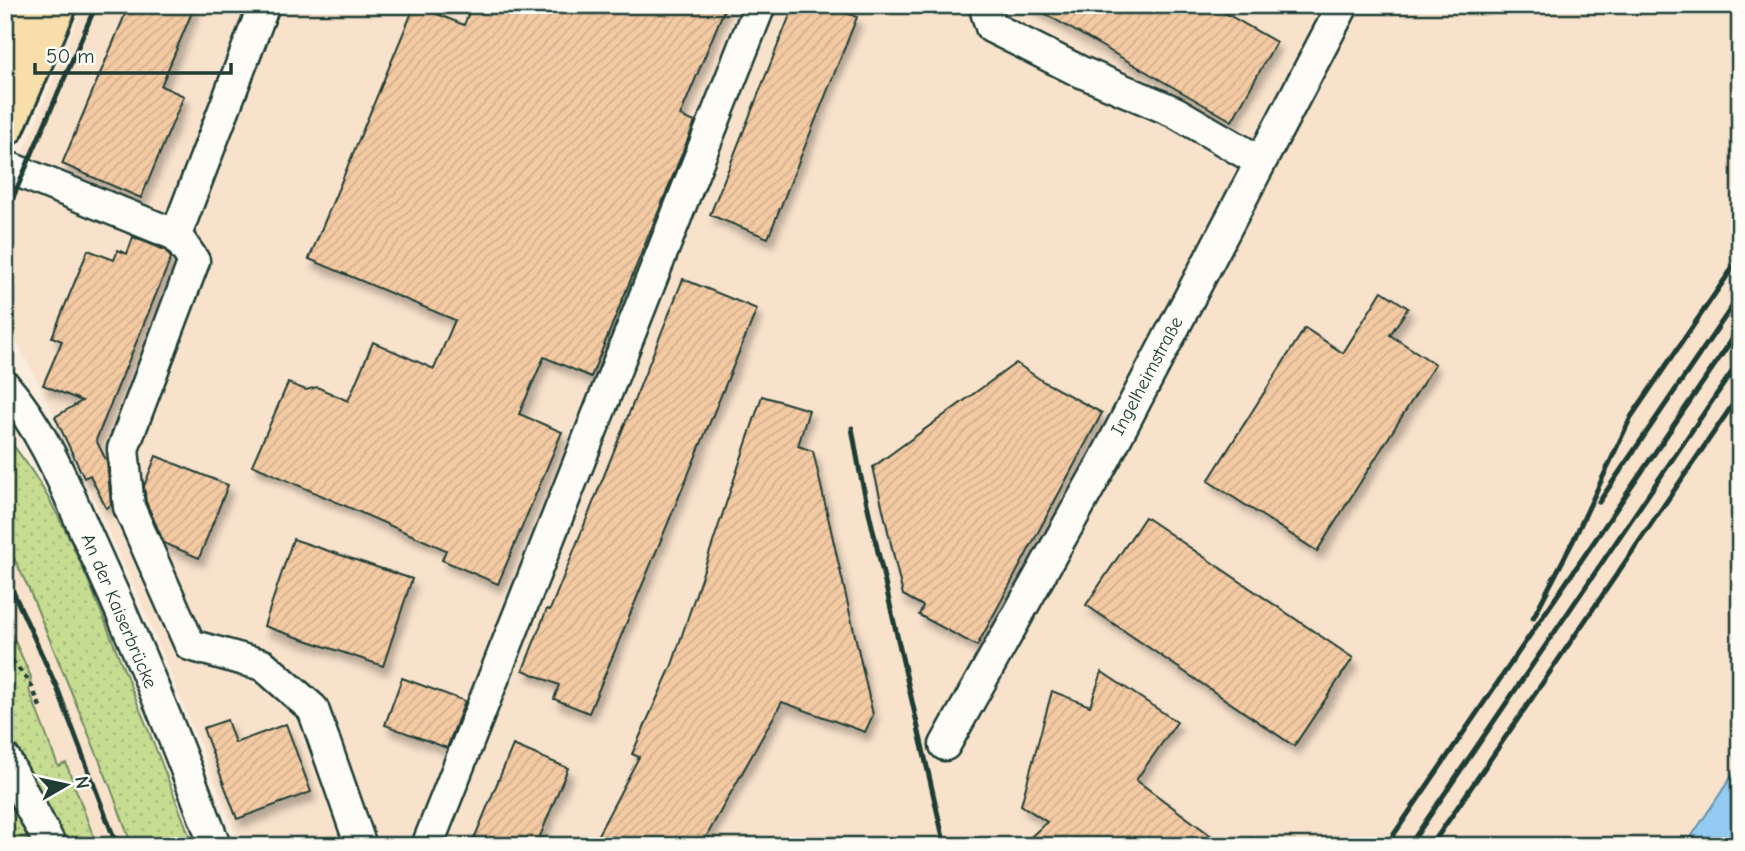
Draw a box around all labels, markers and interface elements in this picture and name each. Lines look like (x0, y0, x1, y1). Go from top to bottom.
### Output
scale bar (35, 32, 231, 76)
text: 50 m (46, 44, 95, 68)
street label: Ingelheimstraße (1106, 313, 1188, 439)
street label: An der Kaiserbrücke (76, 530, 162, 692)
north arrow (32, 750, 102, 820)
text: N (70, 775, 94, 790)

